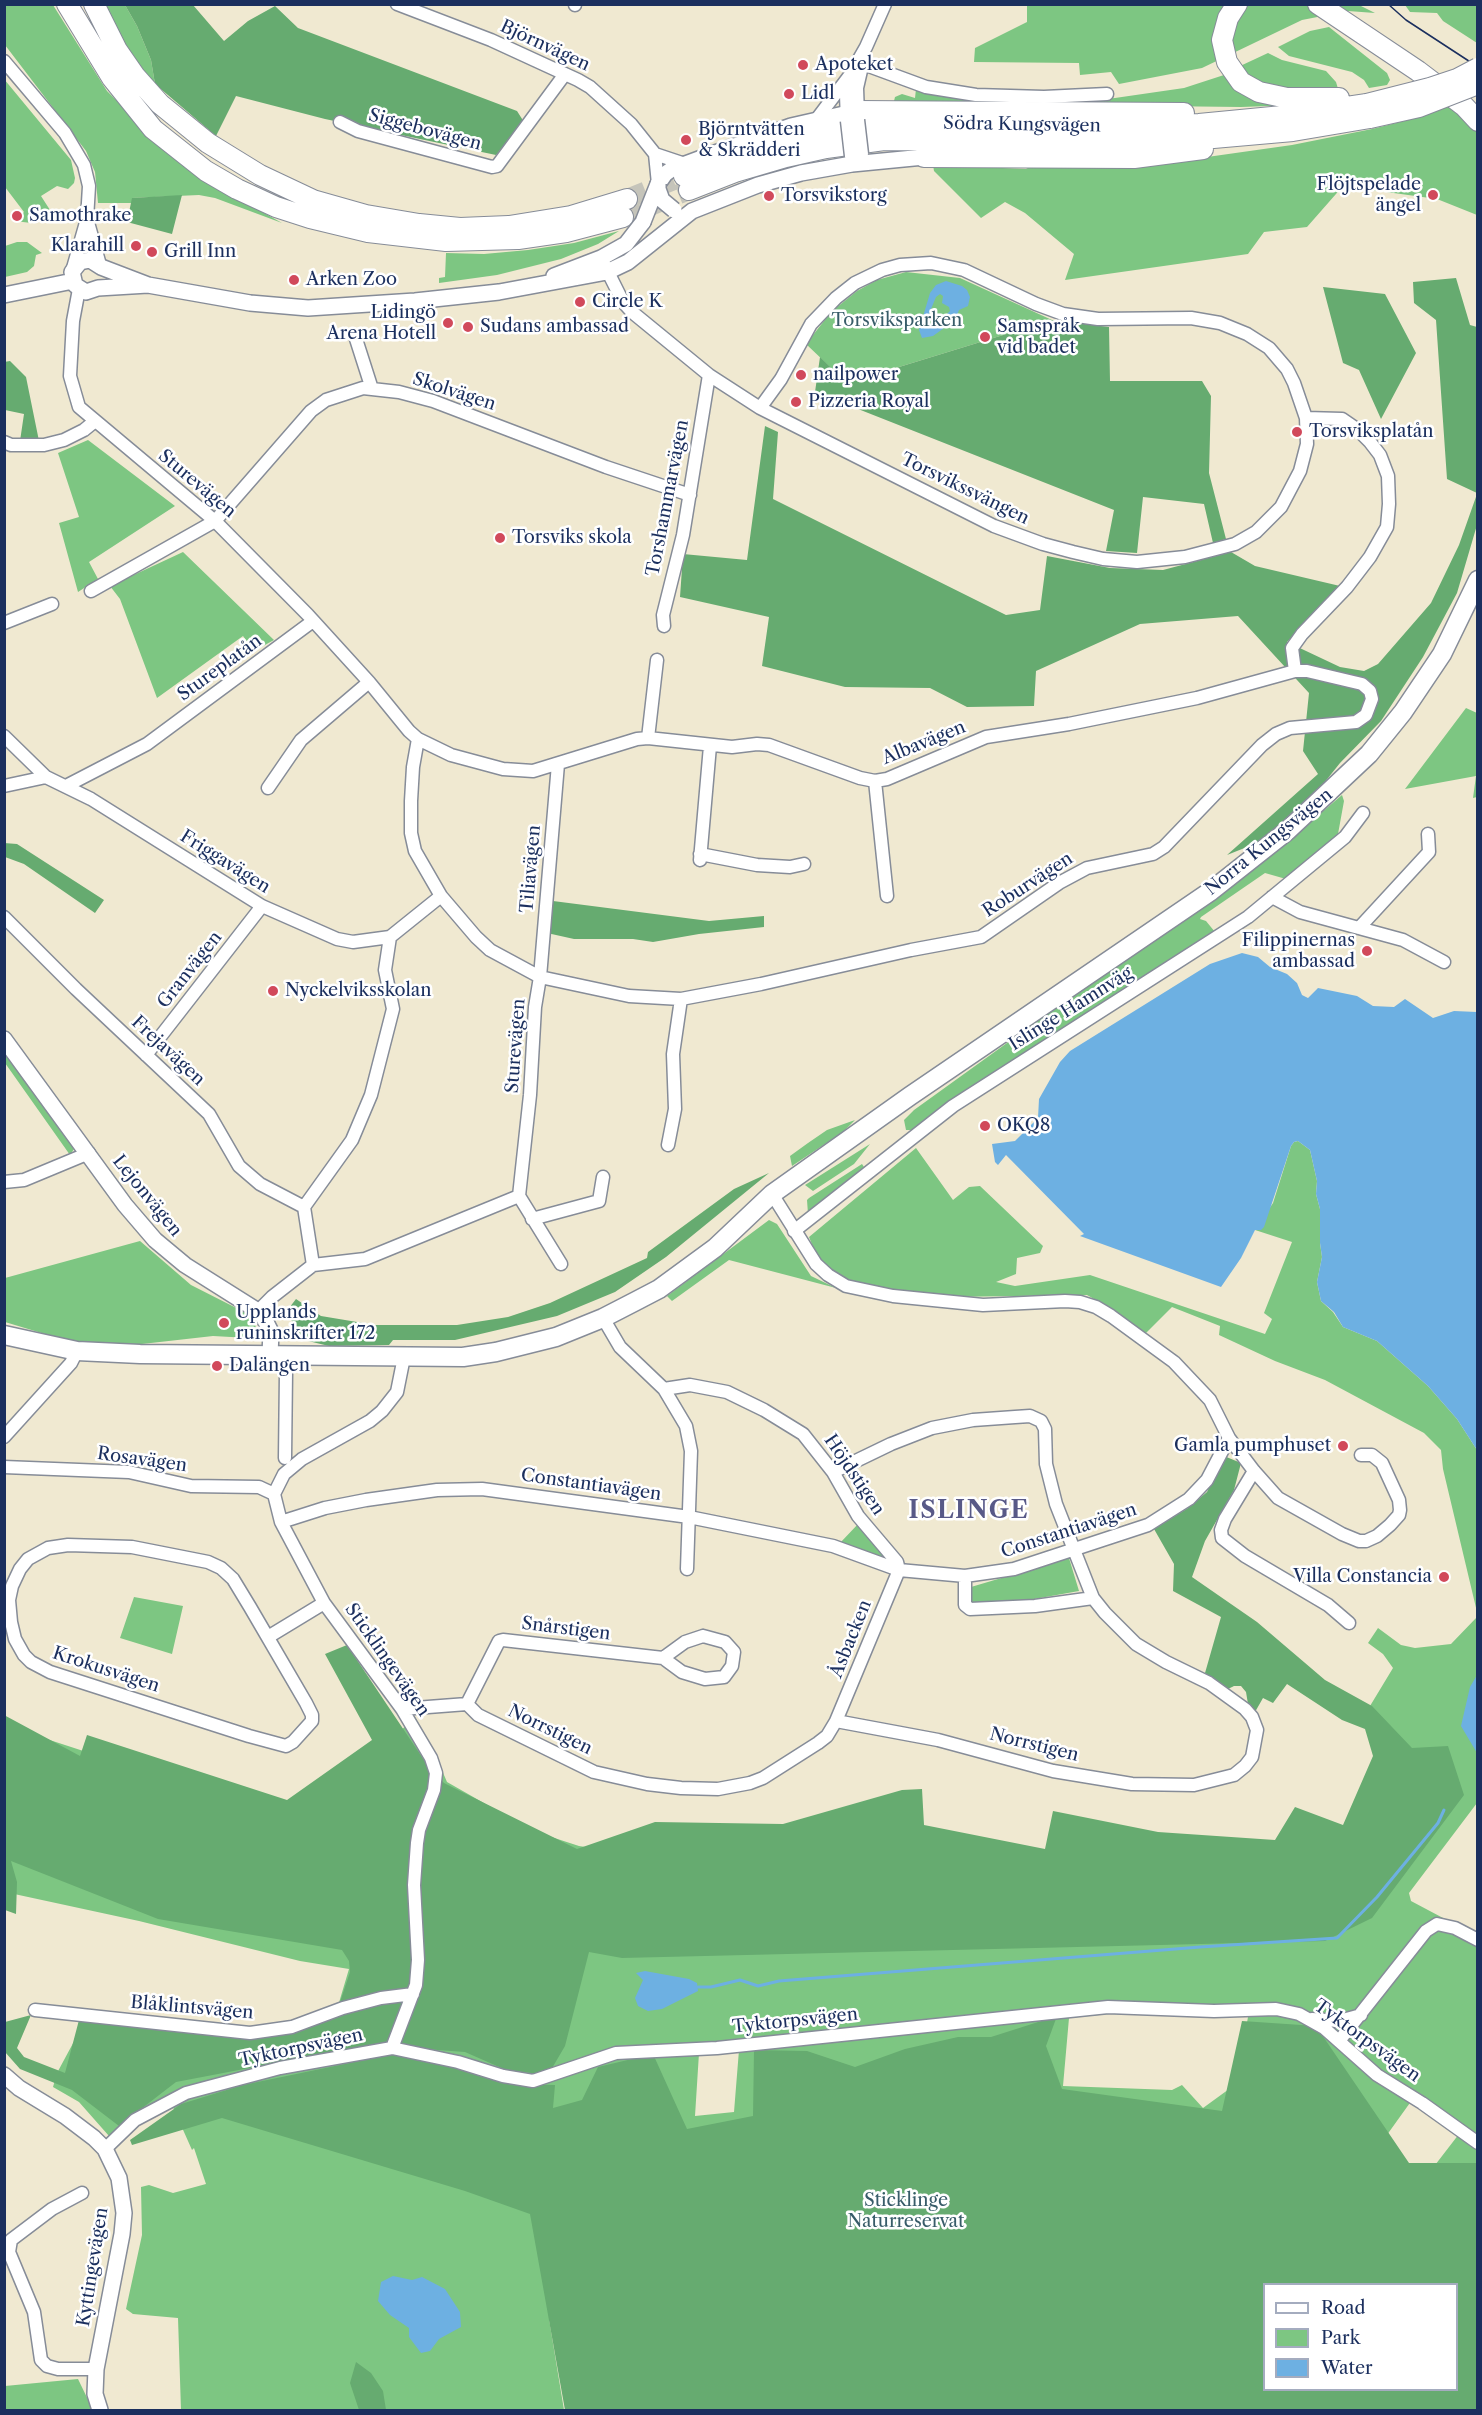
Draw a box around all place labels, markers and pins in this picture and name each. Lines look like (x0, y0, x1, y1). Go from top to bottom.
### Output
place label: Apoteket (815, 54, 893, 76)
marker: Apoteket (796, 58, 810, 72)
place label: Lidl (801, 83, 835, 105)
marker: Lidl (782, 87, 796, 101)
place label: Björntvätten & Skrädderi (698, 119, 805, 162)
marker: Björntvätten & Skrädderi (679, 133, 693, 147)
place label: Flöjtspelade ängel (1317, 174, 1421, 216)
place label: Torsvikstorg (781, 185, 887, 207)
marker: Flöjtspelade ängel (1426, 188, 1440, 202)
marker: Torsvikstorg (762, 189, 776, 203)
place label: Samothrake (29, 205, 131, 227)
marker: Samothrake (10, 209, 24, 223)
place label: Klarahill (51, 235, 124, 257)
marker: Klarahill (129, 239, 143, 253)
place label: Grill Inn (164, 241, 236, 263)
marker: Grill Inn (145, 245, 159, 259)
place label: Arken Zoo (306, 269, 397, 291)
marker: Arken Zoo (287, 273, 301, 287)
place label: Circle K (592, 291, 662, 313)
marker: Circle K (573, 295, 587, 309)
place label: Lidingö Arena Hotell (327, 302, 436, 344)
marker: Lidingö Arena Hotell (441, 316, 455, 330)
place label: Sudans ambassad (480, 316, 629, 338)
place label: Samspråk vid badet (997, 316, 1080, 358)
marker: Sudans ambassad (461, 320, 475, 334)
marker: Samspråk vid badet (978, 330, 992, 344)
place label: nailpower (813, 364, 898, 386)
marker: nailpower (794, 368, 808, 382)
place label: Pizzeria Royal (808, 391, 929, 413)
marker: Pizzeria Royal (789, 395, 803, 409)
place label: Torsviksplatån (1309, 421, 1434, 443)
marker: Torsviksplatån (1290, 425, 1304, 439)
place label: Torsviks skola (512, 527, 632, 549)
marker: Torsviks skola (493, 531, 507, 545)
place label: Filippinernas ambassad (1242, 930, 1355, 972)
marker: Filippinernas ambassad (1360, 944, 1374, 958)
place label: Nyckelviksskolan (285, 980, 432, 1002)
marker: Nyckelviksskolan (266, 984, 280, 998)
place label: OKQ8 (997, 1115, 1050, 1137)
marker: OKQ8 (978, 1119, 992, 1133)
place label: Upplands runinskrifter 172 (236, 1302, 376, 1344)
marker: Upplands runinskrifter 172 (217, 1316, 231, 1330)
place label: Dalängen (229, 1355, 310, 1377)
marker: Dalängen (210, 1359, 224, 1373)
place label: Gamla pumphuset (1174, 1435, 1331, 1457)
marker: Gamla pumphuset (1336, 1439, 1350, 1453)
place label: Villa Constancia (1293, 1566, 1432, 1588)
marker: Villa Constancia (1437, 1570, 1451, 1584)

